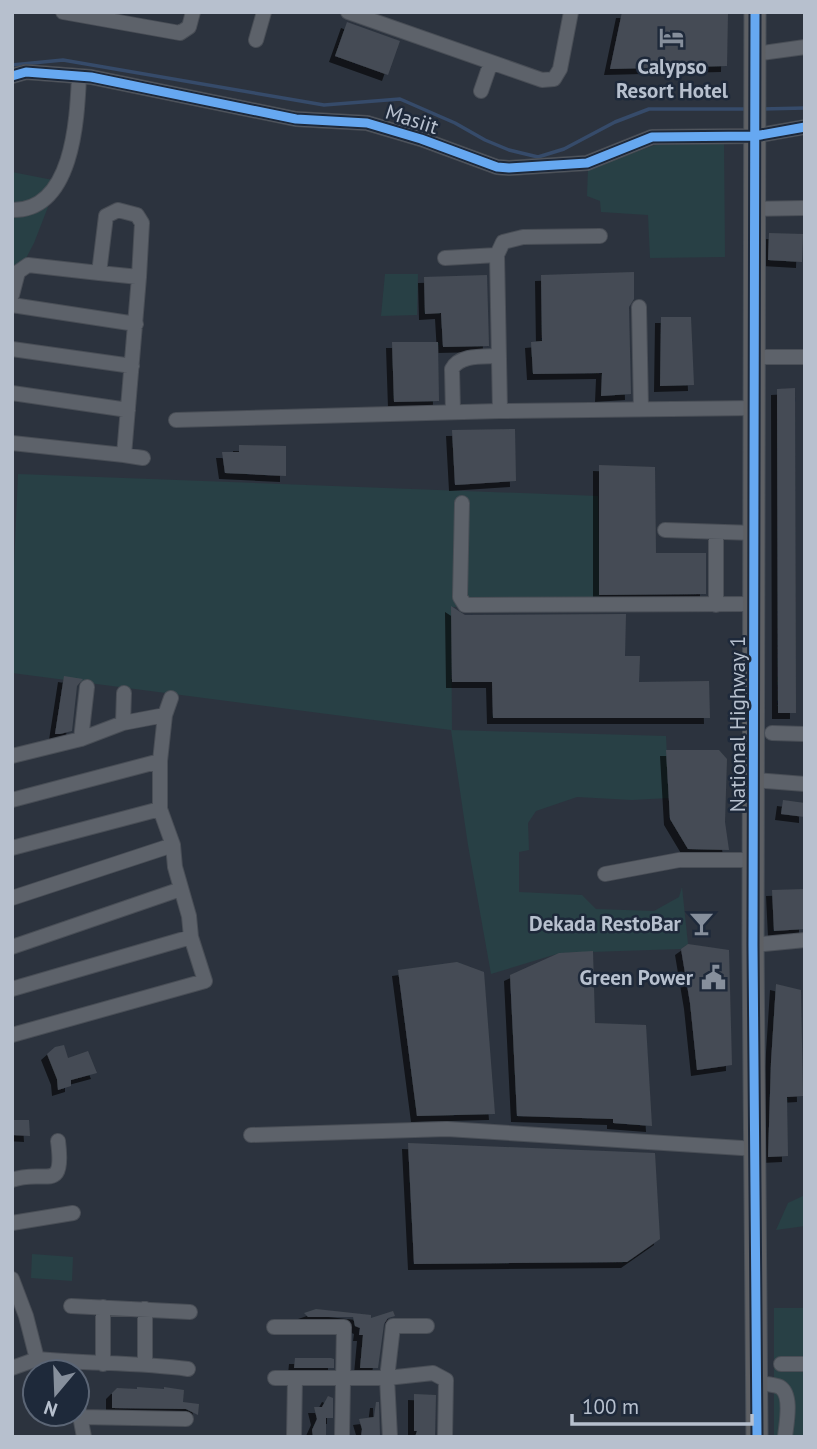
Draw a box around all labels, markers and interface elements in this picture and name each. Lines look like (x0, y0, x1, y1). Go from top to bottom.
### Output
hotel icon: Calypso Resort Hotel (658, 23, 686, 51)
place label: Calypso Resort Hotel (616, 53, 729, 104)
street label: Masiit (382, 98, 442, 140)
street label: National Highway 1 (724, 636, 751, 812)
bar icon: Dekada RestoBar (687, 909, 715, 937)
place label: Dekada RestoBar (529, 910, 682, 937)
public building icon: Green Power (699, 963, 727, 991)
place label: Green Power (580, 964, 694, 991)
north arrow (21, 1358, 91, 1428)
scale bar (572, 1382, 752, 1426)
text: 100 m (582, 1393, 639, 1420)
text: N (41, 1396, 60, 1422)

